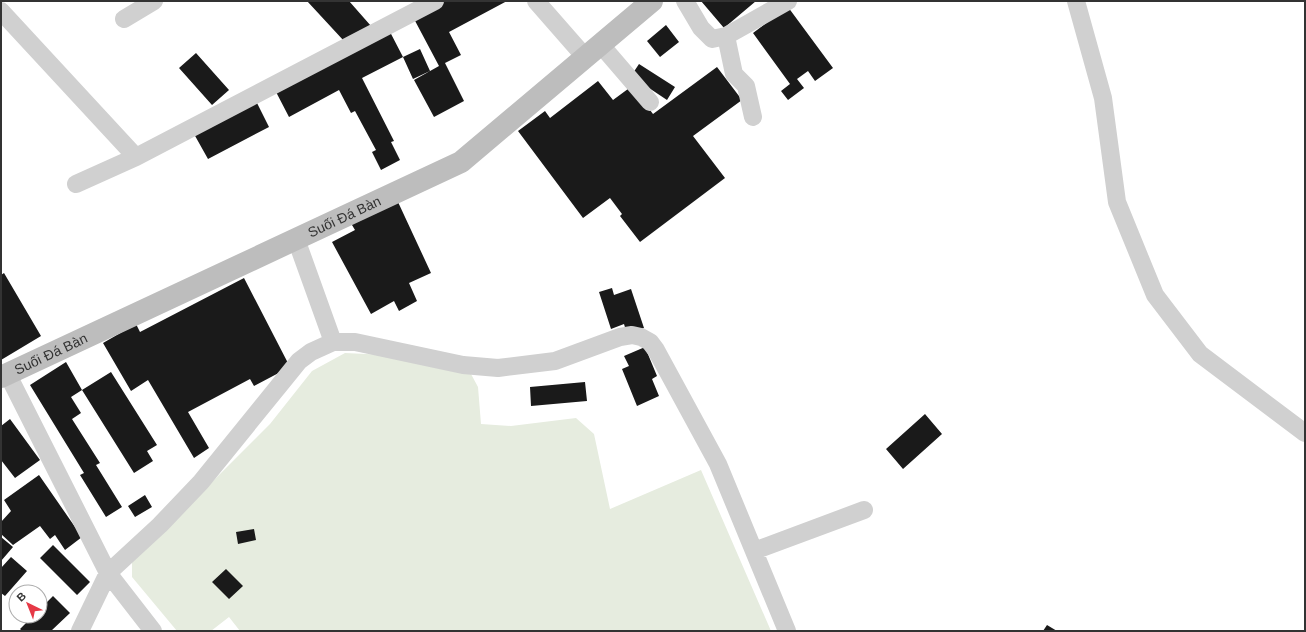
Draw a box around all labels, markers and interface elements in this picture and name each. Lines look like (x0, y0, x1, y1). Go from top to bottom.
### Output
street label: Suối Đá Bàn (305, 193, 383, 240)
street label: Suối Đá Bàn (12, 330, 90, 378)
north arrow (8, 584, 48, 624)
text: B (14, 590, 28, 604)

